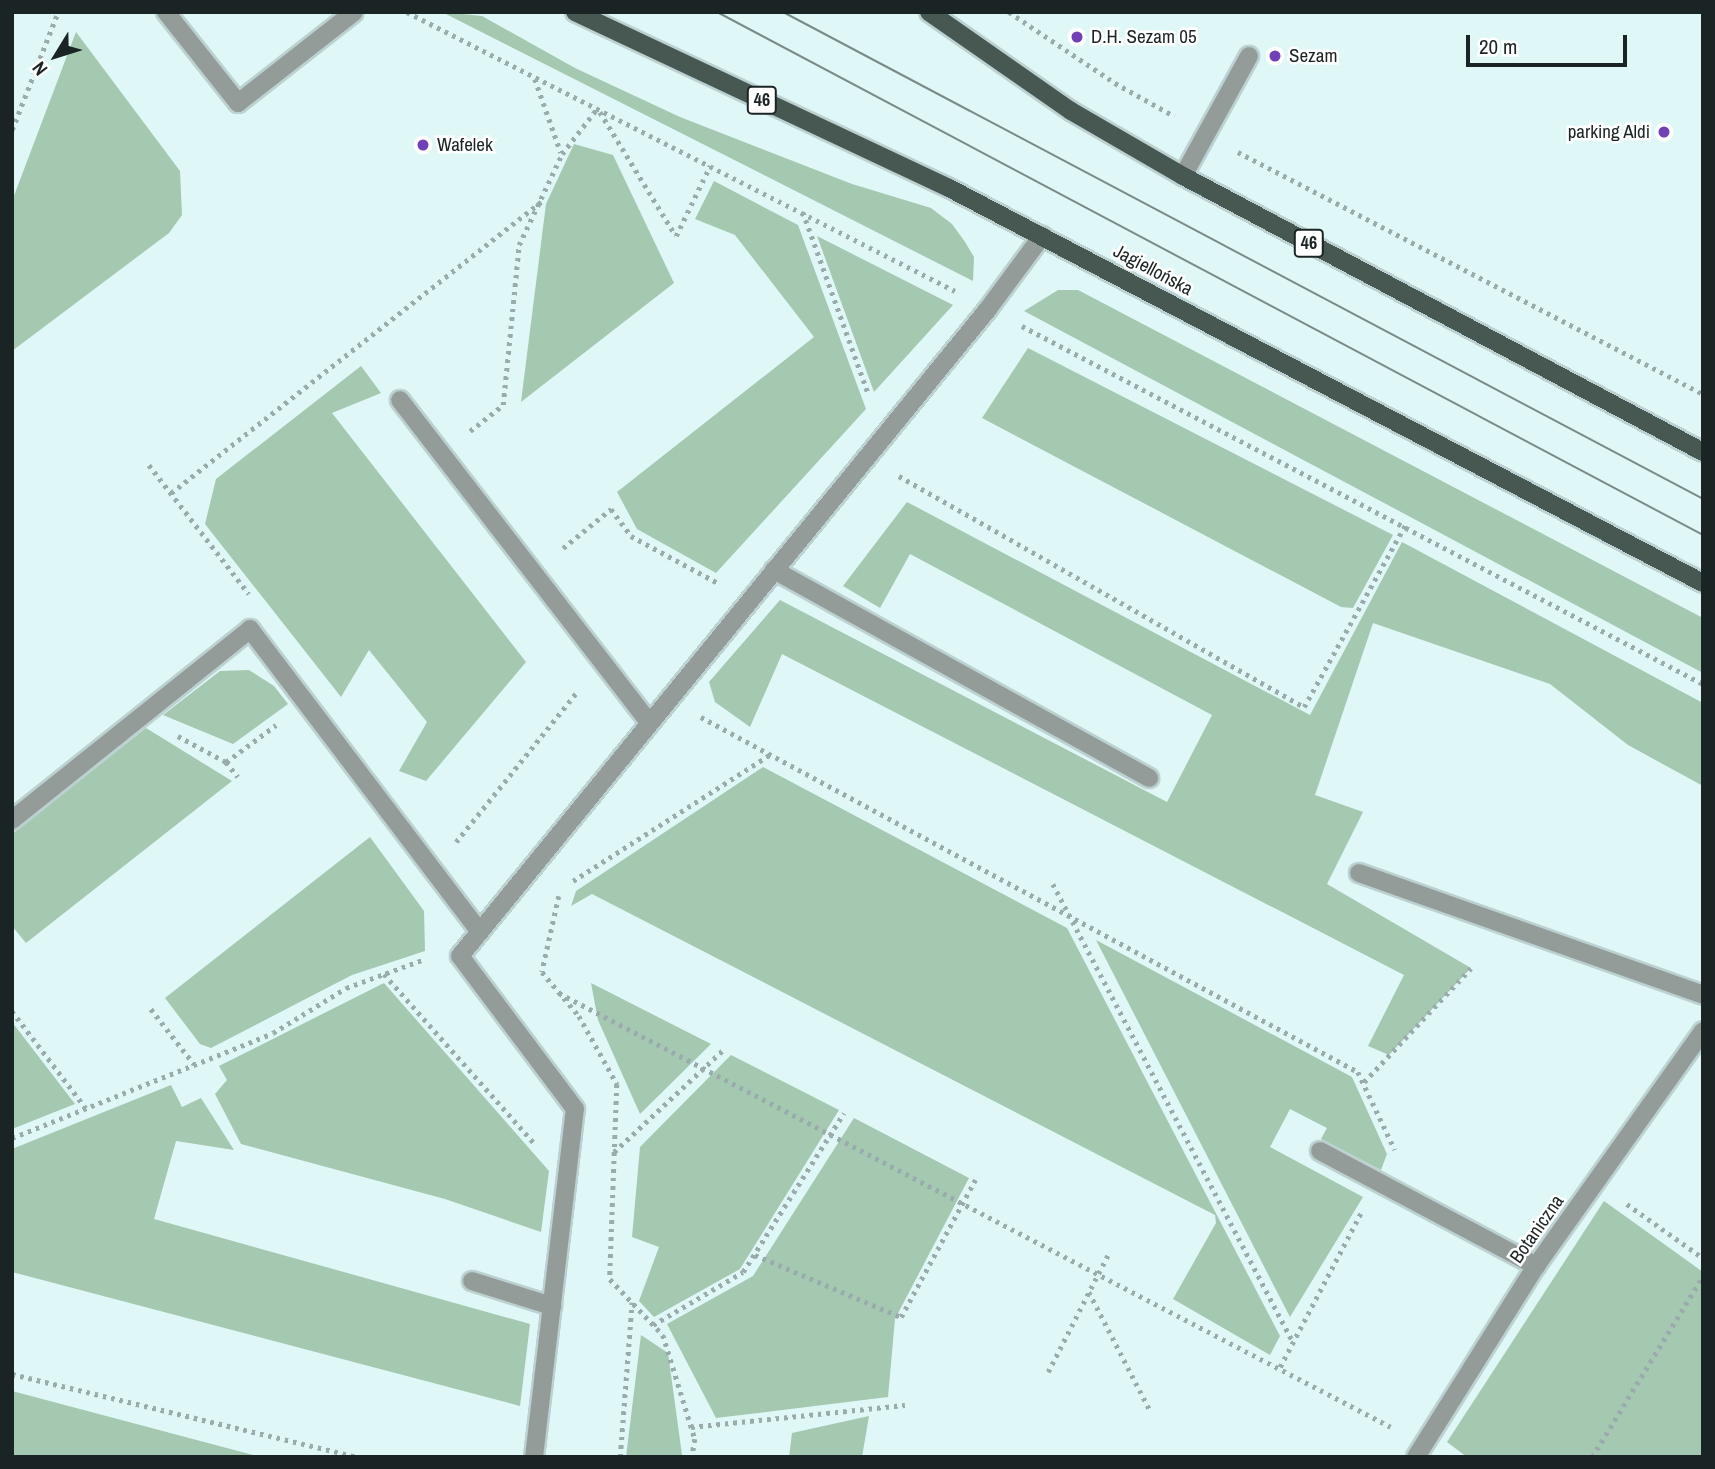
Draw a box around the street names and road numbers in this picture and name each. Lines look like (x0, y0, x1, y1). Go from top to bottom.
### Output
road number: 46 (746, 86, 778, 114)
road number: 46 (1293, 229, 1325, 258)
street label: Jagiellońska (1109, 240, 1197, 300)
street label: Botaniczna (1505, 1191, 1569, 1267)

